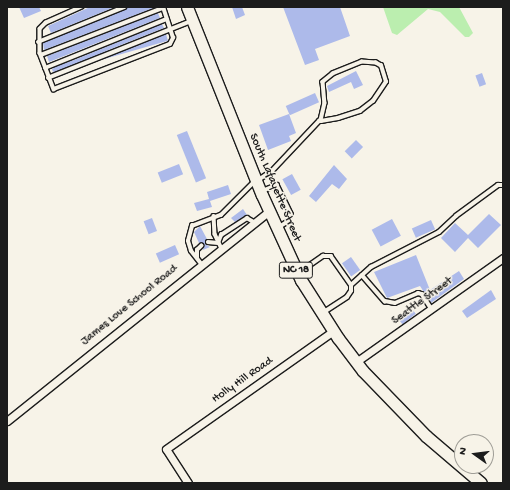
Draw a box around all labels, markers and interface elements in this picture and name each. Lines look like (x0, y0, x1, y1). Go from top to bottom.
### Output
street label: South Lafayette Street (245, 132, 303, 244)
road number: NC 18 (278, 261, 314, 279)
street label: James Love School Road (79, 263, 181, 349)
street label: Seattle Street (390, 275, 456, 329)
street label: Holly Hill Road (210, 355, 276, 407)
north arrow (454, 434, 494, 474)
text: N (457, 446, 470, 456)

